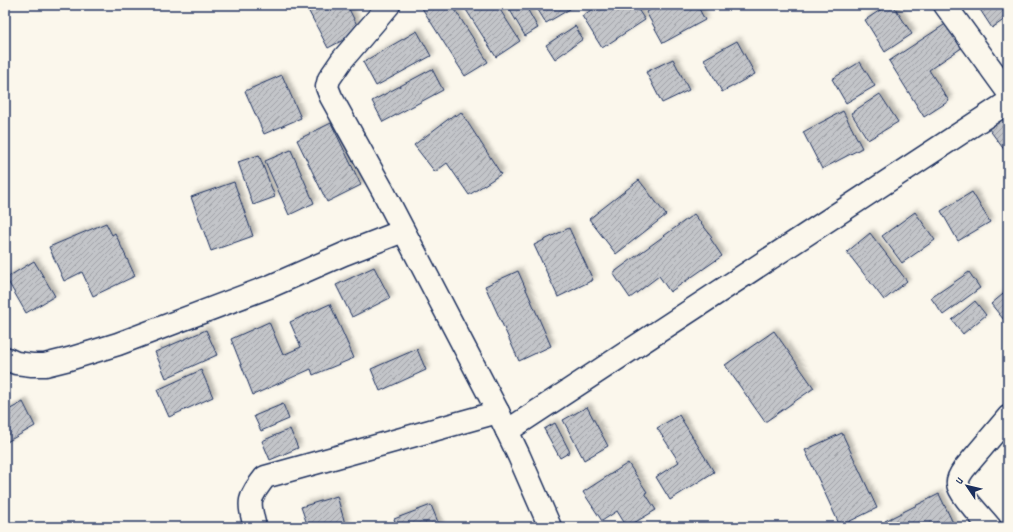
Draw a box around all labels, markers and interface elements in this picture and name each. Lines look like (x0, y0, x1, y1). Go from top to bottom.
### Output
north arrow (947, 466, 987, 506)
text: U (952, 475, 969, 488)

